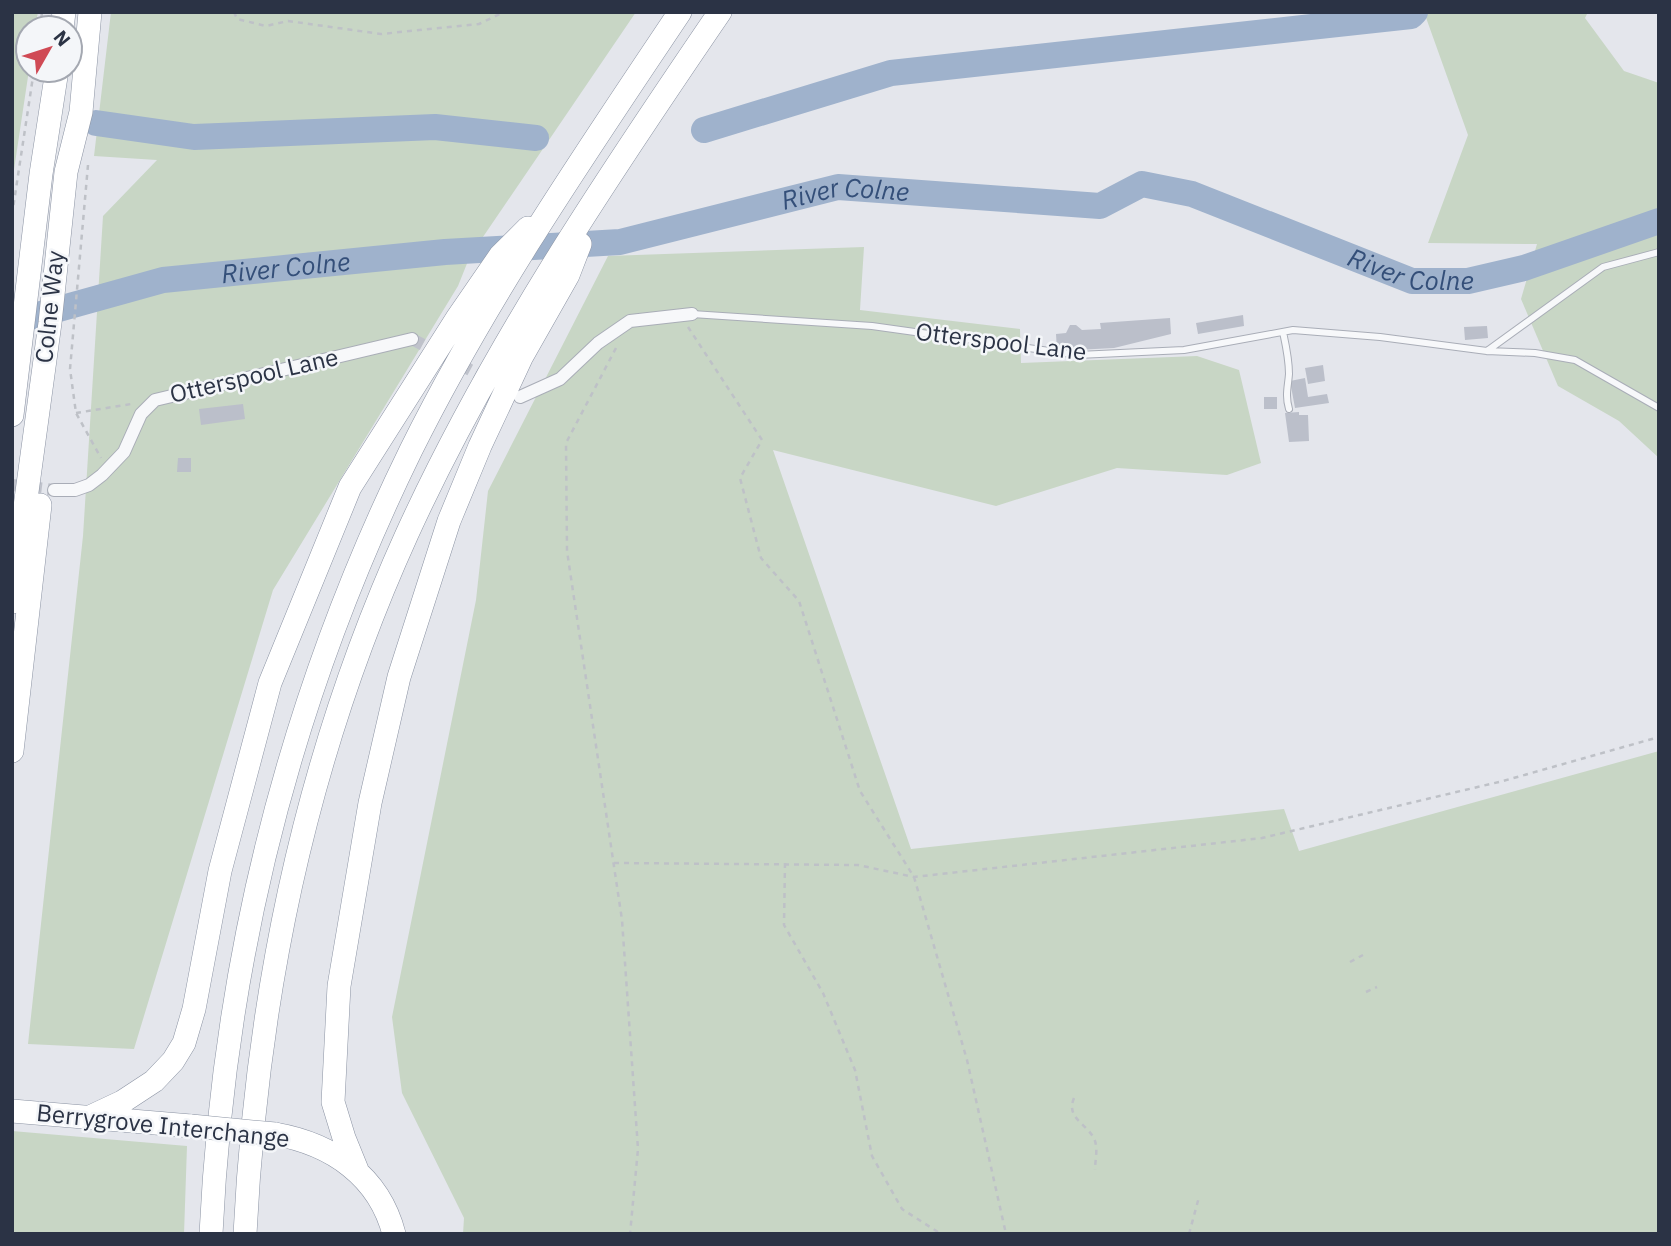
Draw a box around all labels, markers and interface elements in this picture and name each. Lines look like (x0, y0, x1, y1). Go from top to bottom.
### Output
north arrow (14, 14, 84, 84)
text: N (49, 25, 76, 51)
water label: River Colne (777, 169, 911, 217)
water label: River Colne (1343, 239, 1474, 297)
water label: River Colne (220, 244, 352, 290)
street label: Colne Way (27, 249, 71, 365)
street label: Otterspool Lane (914, 315, 1088, 367)
street label: Otterspool Lane (166, 340, 341, 410)
street label: Berrygrove Interchange (35, 1096, 291, 1154)

